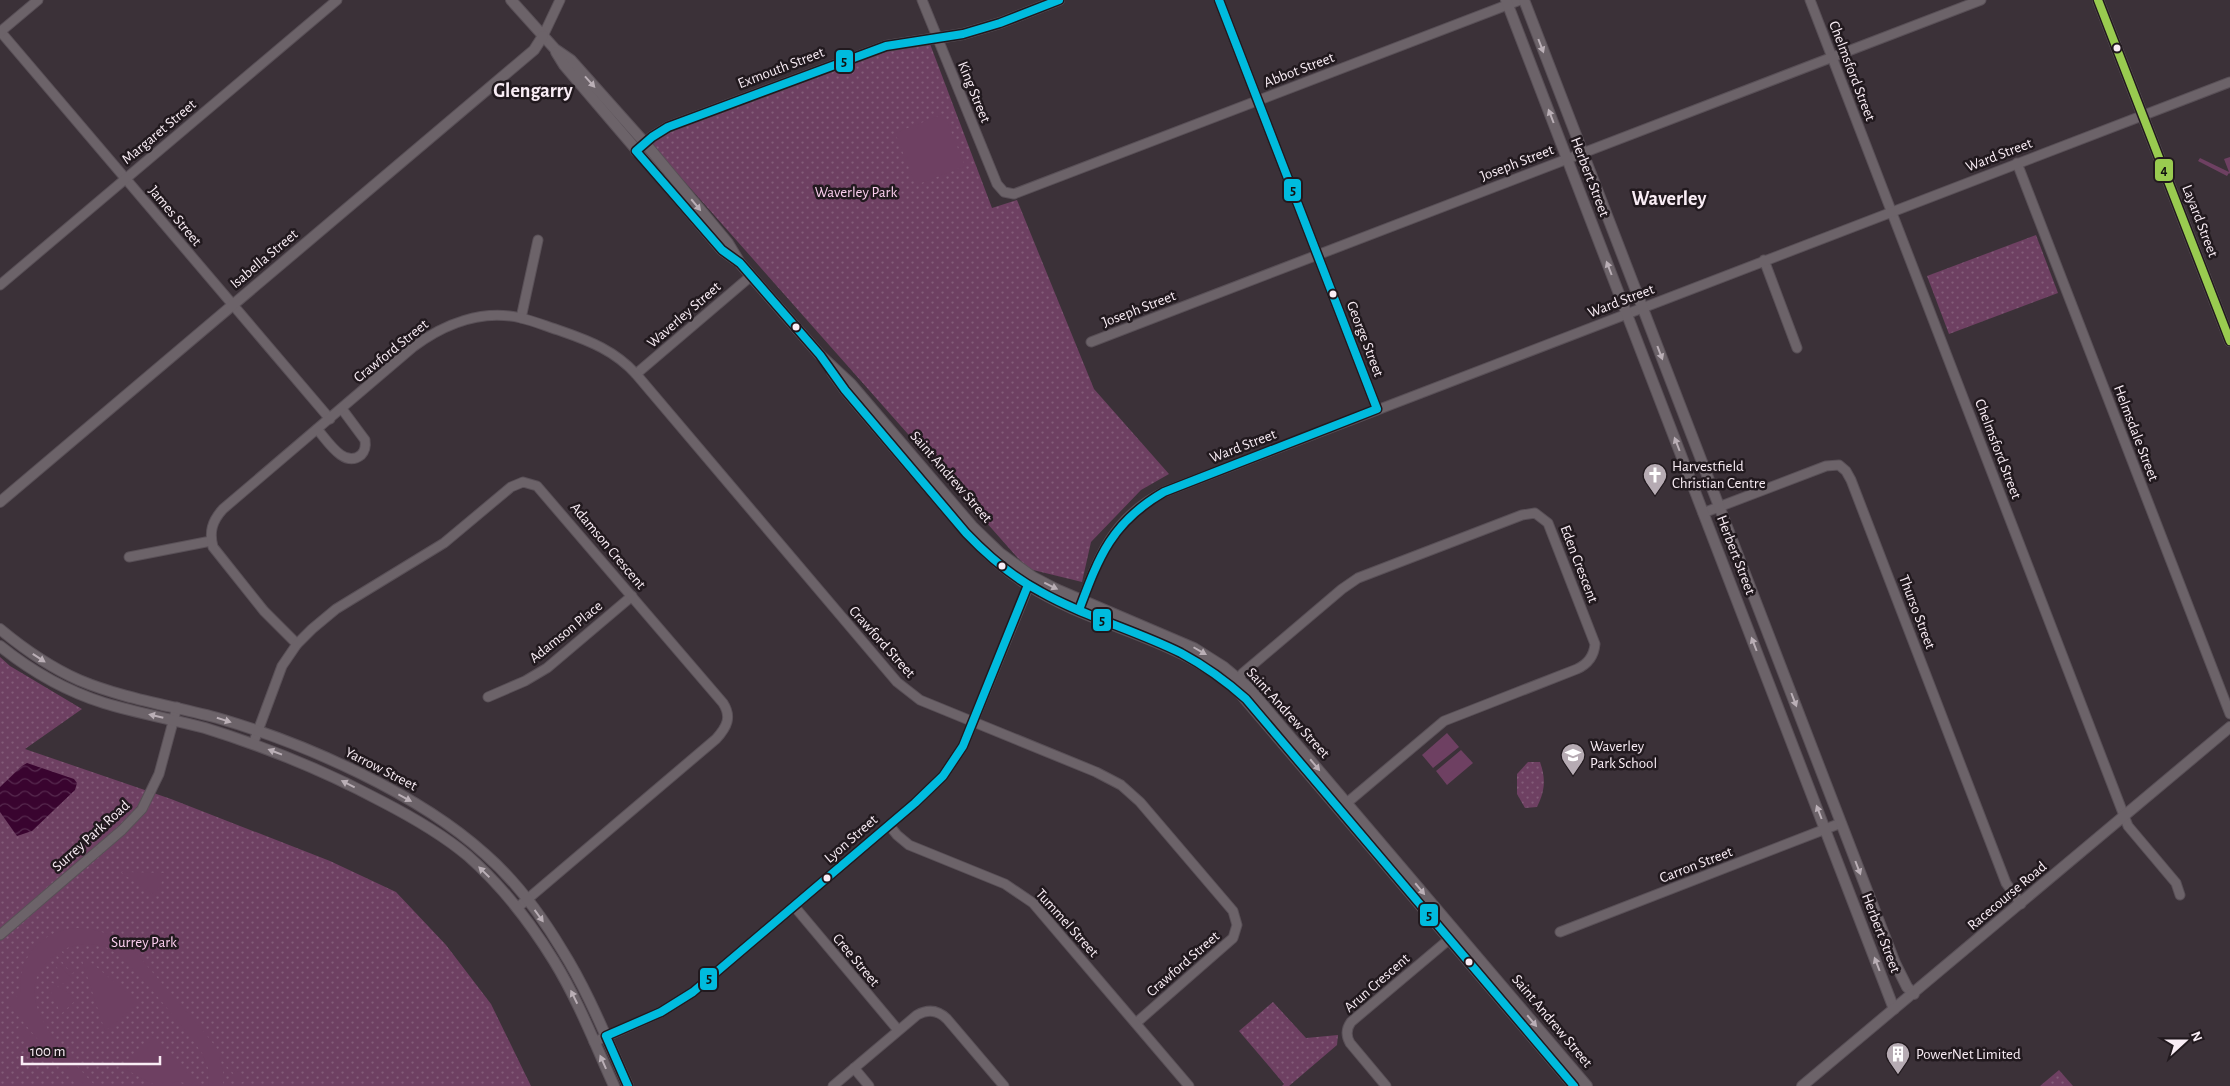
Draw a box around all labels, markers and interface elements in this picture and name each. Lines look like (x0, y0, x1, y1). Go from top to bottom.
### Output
street label: Chelmsford Street (1826, 19, 1878, 123)
one-way arrow (1538, 38, 1546, 53)
unlabelled marker (2112, 43, 2122, 53)
street label: Exmouth Street (736, 45, 826, 91)
line badge: 5 (835, 49, 854, 73)
street label: Abbot Street (1262, 50, 1336, 90)
text: 5 (841, 55, 847, 69)
street label: King Street (955, 59, 993, 125)
one-way arrow (584, 75, 596, 87)
district label: Glengarry (493, 81, 573, 101)
street label: Margaret Street (119, 97, 199, 167)
one-way arrow (1547, 108, 1555, 123)
street label: Herbert Street (1568, 135, 1612, 219)
street label: Ward Street (1964, 135, 2034, 175)
street label: Joseph Street (1478, 142, 1556, 184)
line badge: 4 (2154, 158, 2174, 182)
text: 4 (2160, 164, 2168, 178)
line badge: 5 (1283, 178, 1302, 202)
street label: James Street (146, 183, 204, 249)
street label: Layard Street (2179, 183, 2221, 260)
text: 5 (1290, 184, 1296, 198)
park label: Waverley Park (815, 185, 897, 200)
district label: Waverley (1632, 189, 1707, 209)
one-way arrow (690, 198, 702, 210)
street label: Isabella Street (227, 226, 301, 291)
one-way arrow (1605, 260, 1613, 275)
street label: Waverley Street (644, 279, 724, 351)
street label: Ward Street (1586, 281, 1656, 321)
street label: Joseph Street (1100, 288, 1178, 330)
unlabelled marker (1328, 289, 1338, 299)
street label: George Street (1344, 299, 1386, 379)
street label: Crawford Street (351, 316, 431, 385)
unlabelled marker (791, 322, 801, 332)
one-way arrow (1656, 346, 1664, 361)
street label: Helmsdale Street (2111, 383, 2161, 483)
street label: Chelmsford Street (1972, 397, 2024, 501)
street label: Ward Street (1208, 426, 1278, 466)
street label: Saint Andrew Street (907, 428, 995, 526)
one-way arrow (1672, 436, 1680, 451)
place label: Harvestfield Christian Centre (1672, 459, 1766, 491)
church icon: Harvestfield Christian Centre (1642, 462, 1668, 496)
street label: Adamson Crescent (568, 500, 649, 592)
street label: Herbert Street (1714, 513, 1758, 597)
street label: Eden Crescent (1557, 523, 1601, 605)
unlabelled marker (997, 561, 1007, 571)
street label: Thurso Street (1896, 573, 1938, 651)
one-way arrow (1044, 582, 1058, 590)
street label: Adamson Place (527, 598, 605, 666)
street label: Crawford Street (846, 603, 918, 681)
line badge: 5 (1092, 608, 1112, 632)
text: 5 (1099, 614, 1105, 628)
one-way arrow (1750, 636, 1758, 651)
one-way arrow (1193, 647, 1206, 656)
one-way arrow (32, 653, 46, 663)
street label: Saint Andrew Street (1244, 665, 1333, 761)
one-way arrow (1790, 693, 1798, 708)
one-way arrow (148, 712, 163, 720)
one-way arrow (217, 717, 232, 725)
place label: Waverley Park School (1590, 739, 1657, 771)
school or university icon: Waverley Park School (1560, 742, 1586, 776)
street label: Yarrow Street (343, 745, 420, 794)
one-way arrow (267, 748, 282, 756)
one-way arrow (1309, 758, 1320, 771)
one-way arrow (341, 780, 355, 788)
one-way arrow (398, 794, 412, 802)
street label: Surrey Park Road (49, 797, 133, 874)
one-way arrow (1815, 804, 1823, 819)
street label: Lyon Street (822, 812, 881, 866)
street label: Carron Street (1657, 844, 1735, 886)
street label: Racecourse Road (1965, 859, 2049, 933)
one-way arrow (1855, 861, 1863, 875)
one-way arrow (478, 866, 490, 878)
unlabelled marker (822, 873, 832, 883)
one-way arrow (1414, 882, 1425, 895)
street label: Tummel Street (1033, 886, 1101, 960)
street label: Herbert Street (1859, 891, 1903, 975)
line badge: 5 (1419, 903, 1439, 927)
one-way arrow (534, 909, 544, 923)
text: 5 (1426, 909, 1432, 923)
street label: Crawford Street (1144, 928, 1222, 999)
street label: Cree Street (830, 931, 882, 989)
park label: Surrey Park (111, 935, 177, 950)
street label: Arun Crescent (1341, 951, 1413, 1015)
one-way arrow (1873, 956, 1881, 971)
unlabelled marker (1464, 957, 1474, 967)
line badge: 5 (699, 967, 718, 991)
text: 5 (706, 972, 712, 986)
street label: Saint Andrew Street (1509, 972, 1595, 1070)
one-way arrow (569, 990, 578, 1005)
one-way arrow (1526, 1015, 1537, 1027)
north arrow (2160, 1016, 2210, 1066)
text: N (2188, 1030, 2204, 1044)
scale bar (22, 1034, 160, 1066)
building icon: PowerNet Limited (1885, 1041, 1911, 1075)
text: 100 m (30, 1044, 65, 1059)
place label: PowerNet Limited (1916, 1047, 2021, 1062)
one-way arrow (598, 1055, 606, 1069)

